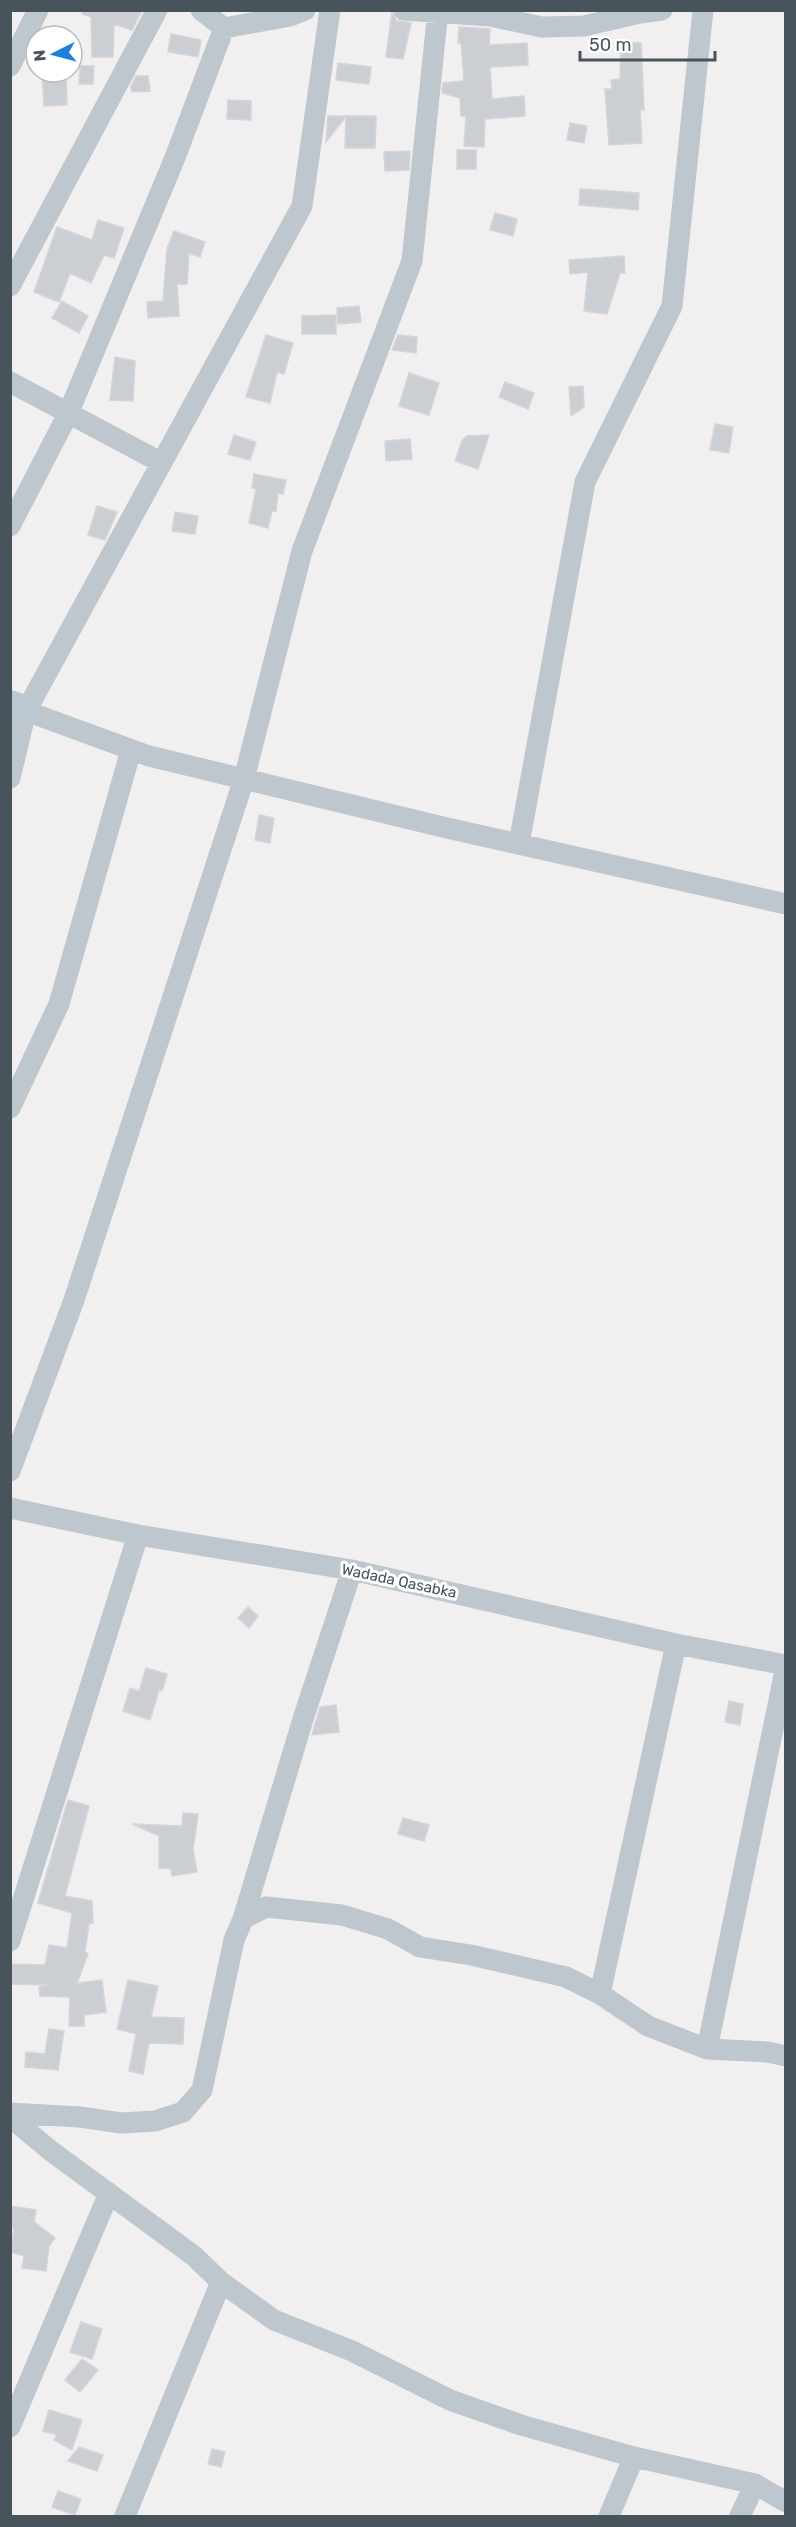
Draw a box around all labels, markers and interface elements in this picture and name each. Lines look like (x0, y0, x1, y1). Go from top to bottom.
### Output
north arrow (24, 24, 84, 84)
scale bar (580, 24, 715, 62)
text: 50 m (589, 34, 632, 56)
text: N (30, 49, 50, 62)
street label: Wadada Qasabka (340, 1560, 458, 1602)

